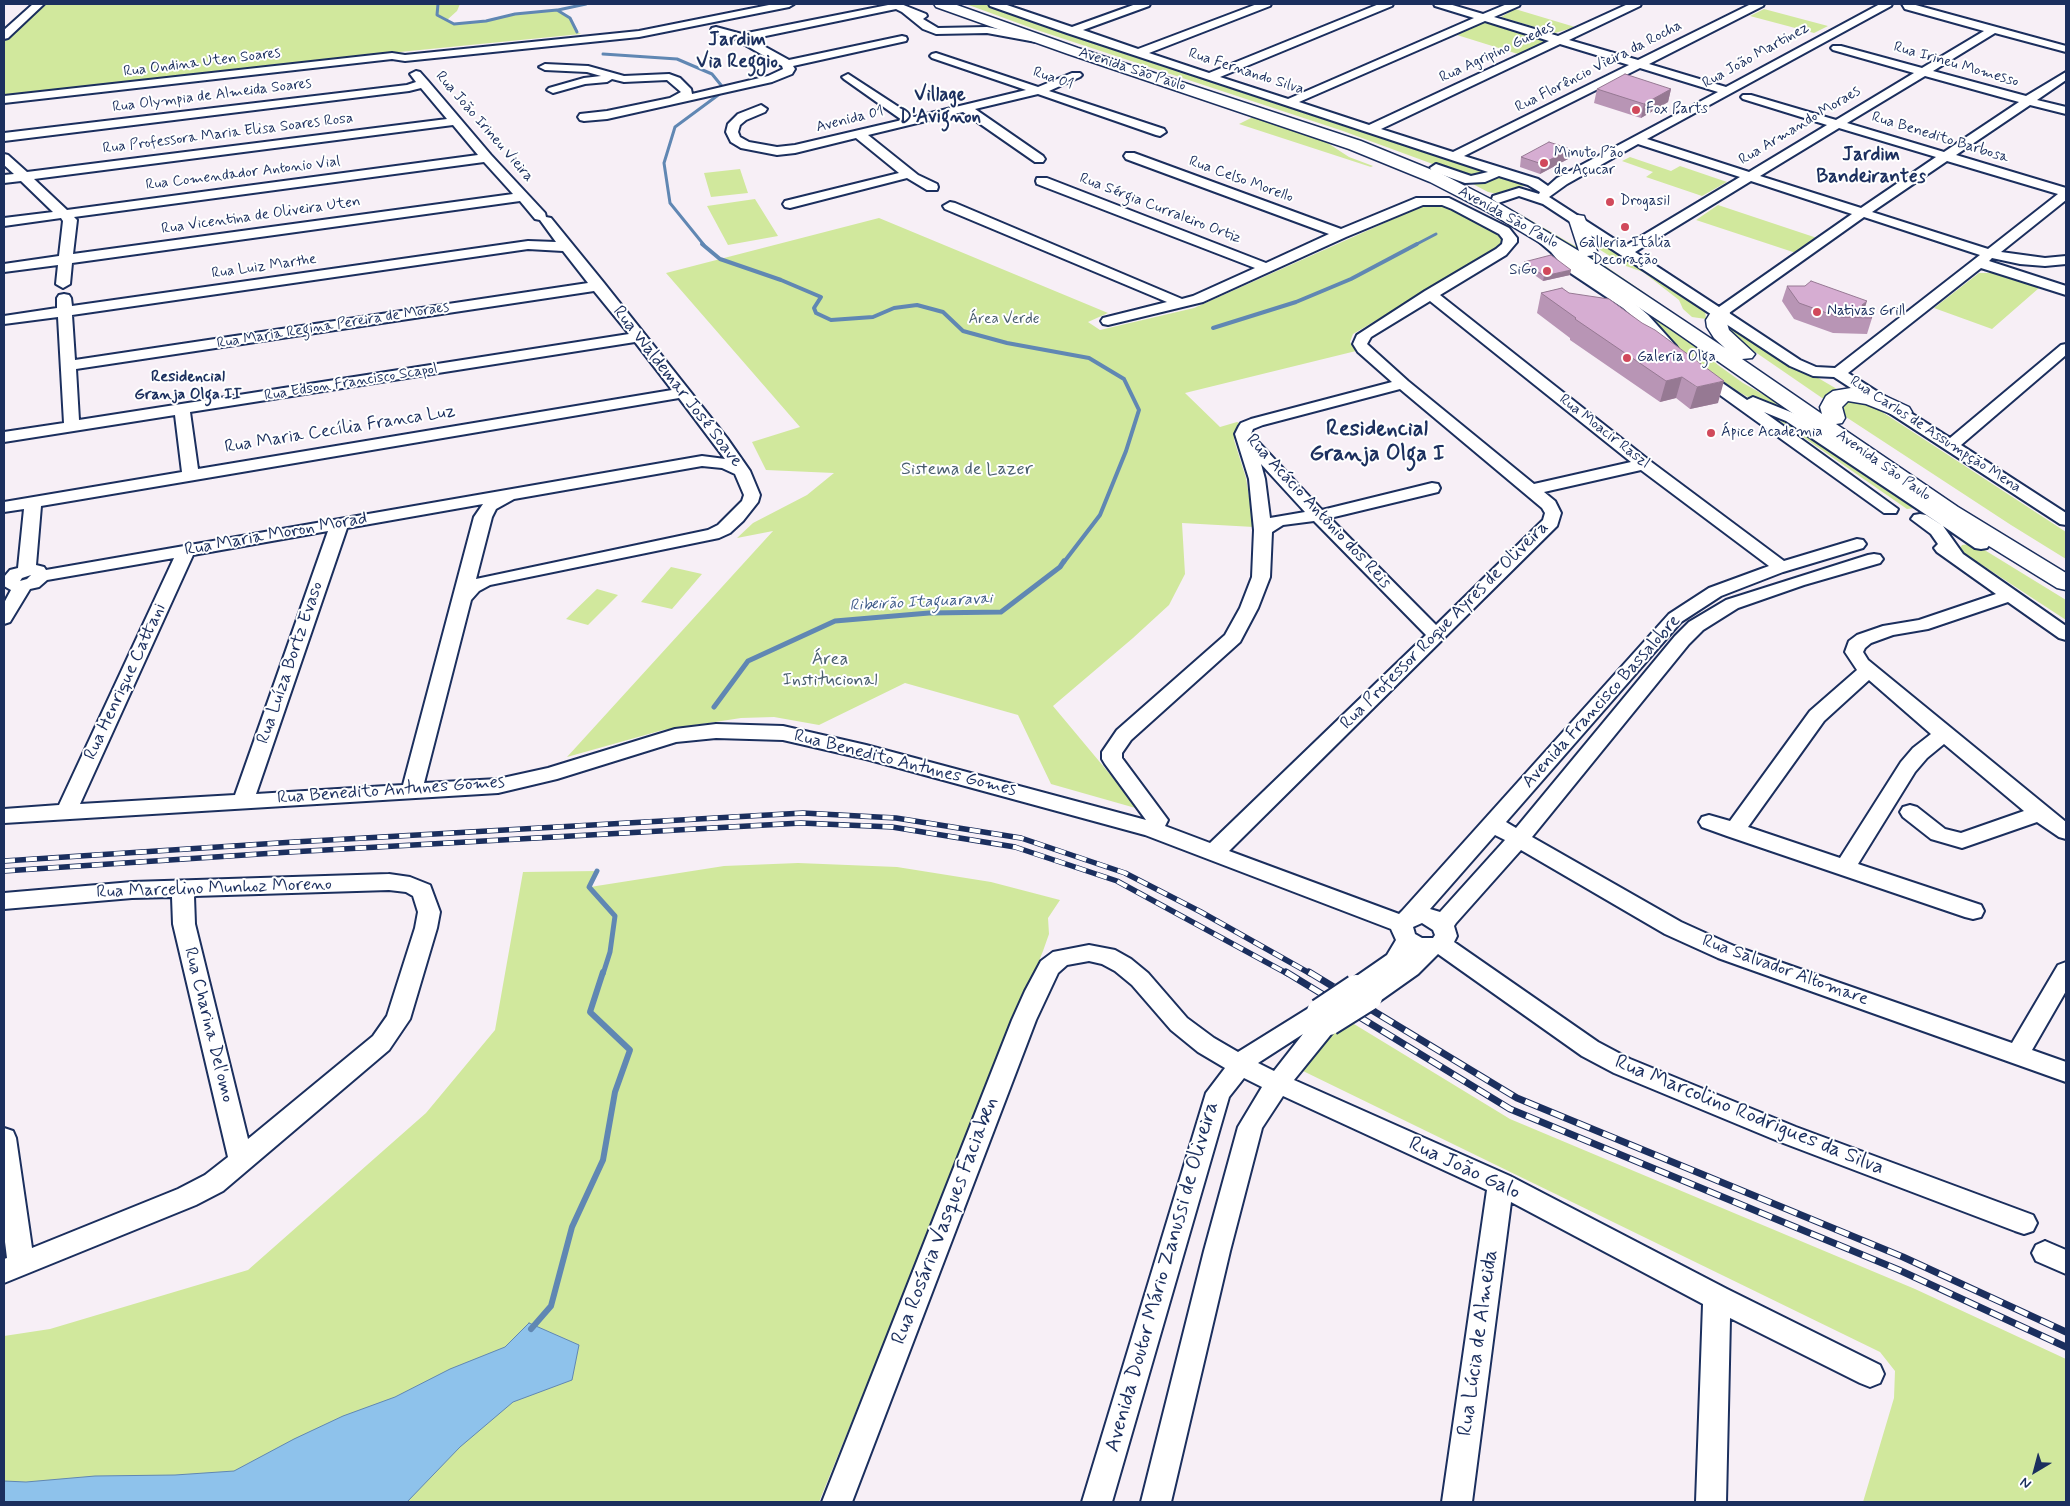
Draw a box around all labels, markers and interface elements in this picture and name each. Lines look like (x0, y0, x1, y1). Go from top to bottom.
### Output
street label: Rua Florêncio Vieira da Rocha (1513, 17, 1685, 117)
street label: Rua Agripino Guedes (1437, 19, 1557, 87)
street label: Rua João Martinez (1700, 19, 1812, 93)
district label: Jardim Via Reggio (696, 30, 778, 74)
street label: Rua Irineu Momesso (1891, 39, 2021, 91)
street label: Rua Ondina Uten Soares (122, 44, 282, 82)
street label: Avenida São Paulo (1076, 44, 1188, 96)
street label: Rua Fernando Silva (1186, 45, 1306, 99)
street label: Rua 01 (1030, 64, 1076, 94)
street label: Rua João Irineu Vieira (431, 68, 537, 186)
street label: Rua Olympia de Almeida Soares (111, 75, 313, 117)
street label: Rua Armando Moraes (1736, 83, 1864, 169)
district label: Village D'Avignon (899, 85, 981, 129)
place label: Fox Parts (1646, 101, 1708, 119)
street label: Avenida 01 (814, 103, 886, 137)
marker: Fox Parts (1630, 104, 1642, 116)
street label: Rua Benedito Barbosa (1869, 109, 2011, 167)
street label: Rua Professora Maria Elisa Soares Rosa (102, 110, 354, 158)
place label: Minuto Pão de Açucar (1554, 145, 1623, 180)
district label: Jardim Bandeirantes (1816, 145, 1926, 189)
street label: Rua Comendador Antonio Vial (145, 153, 341, 195)
street label: Rua Celso Morello (1186, 153, 1296, 207)
marker: Minuto Pão de Açucar (1538, 157, 1550, 169)
street label: Rua Sérgia Curraleiro Ortiz (1077, 170, 1243, 248)
street label: Avenida São Paulo (1455, 183, 1561, 253)
street label: Rua Vicentina de Oliveira Uten (160, 193, 362, 239)
place label: Drogasil (1620, 193, 1670, 211)
marker: Drogasil (1604, 196, 1616, 208)
marker: Galleria Itália Decoração (1619, 221, 1631, 233)
place label: Galleria Itália Decoração (1579, 235, 1671, 270)
street label: Rua Luiz Marthe (210, 251, 318, 283)
place label: SiGo (1509, 262, 1537, 280)
marker: SiGo (1541, 265, 1553, 277)
street label: Rua Maria Regina Pereira de Moraes (216, 299, 450, 353)
street label: Rua Waldemar José Soave (607, 302, 747, 472)
place label: Nativas Grill (1827, 303, 1905, 321)
marker: Nativas Grill (1811, 306, 1823, 318)
park label: Área Verde (968, 311, 1040, 329)
place label: Galeria Olga (1637, 349, 1716, 367)
marker: Galeria Olga (1621, 352, 1633, 364)
street label: Rua Edson Francisco Scapol (263, 360, 439, 406)
district label: Residencial Granja Olga II (134, 368, 242, 406)
street label: Rua Carlos de Assumpção Mena (1846, 373, 2024, 497)
street label: Rua Moacir Raszl (1555, 391, 1653, 473)
street label: Rua Maria Cecília Franca Luz (223, 401, 457, 459)
district label: Residencial Granja Olga I (1309, 417, 1445, 468)
place label: Ápice Academia (1721, 424, 1823, 442)
marker: Ápice Academia (1705, 427, 1717, 439)
street label: Avenida São Paulo (1832, 427, 1934, 505)
street label: Rua Acácio Antônio dos Reis (1241, 430, 1395, 594)
park label: Sistema de Lazer (901, 459, 1033, 481)
street label: Rua Maria Moron Morad (183, 508, 369, 562)
street label: Rua Professor Roque Ayres de Oliveira (1336, 517, 1554, 735)
street label: Rua Luíza Bortz Evaso (253, 579, 329, 747)
water label: Ribeirão Itaguaravai (849, 590, 993, 616)
street label: Rua Henrique Cattani (80, 600, 172, 764)
street label: Avenida Francisco Bassalobre (1518, 611, 1686, 793)
park label: Área Institucional (782, 649, 878, 692)
street label: Rua Benedito Antunes Gomes (792, 726, 1018, 802)
street label: Rua Benedito Antunes Gomes (276, 772, 506, 810)
street label: Rua Marcelino Munhoz Moreno (96, 874, 332, 904)
street label: Rua Salvador Altomare (1699, 931, 1871, 1011)
street label: Rua Charina Del'omo (178, 945, 238, 1105)
street label: Rua Marcolino Rodrigues da Silva (1611, 1050, 1887, 1182)
street label: Rua Rosária Vasques Faciaben (887, 1094, 1005, 1348)
street label: Avenida Doutor Mário Zanussi de Oliveira (1101, 1099, 1225, 1455)
street label: Rua João Galo (1404, 1132, 1524, 1206)
street label: Rua Lúcia de Almeida (1453, 1248, 1505, 1438)
north arrow (2010, 1446, 2060, 1496)
text: N (2017, 1473, 2035, 1493)

